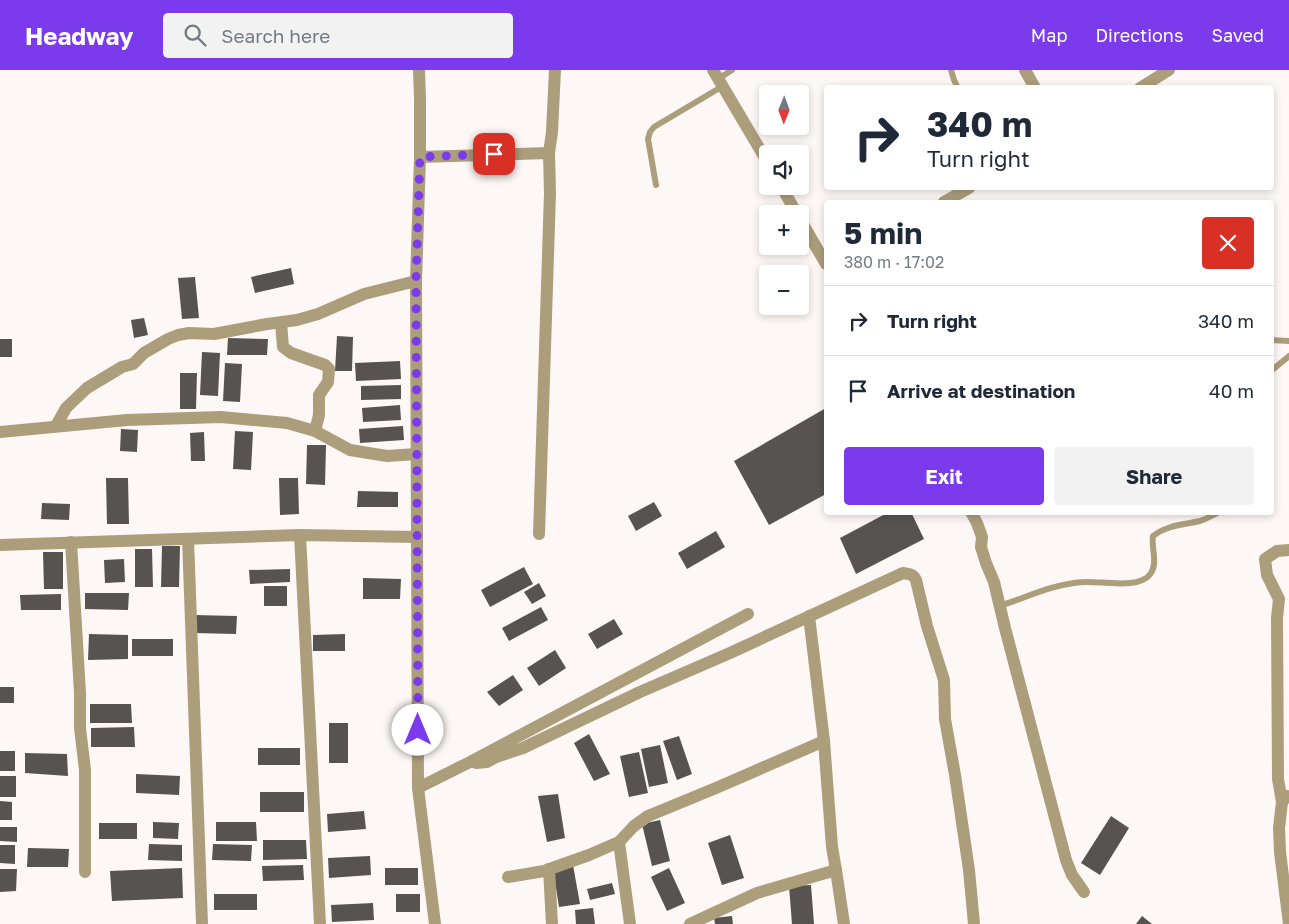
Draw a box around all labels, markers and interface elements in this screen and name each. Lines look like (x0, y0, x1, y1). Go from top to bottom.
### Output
search box (163, 13, 513, 58)
text: Headway (25, 21, 133, 50)
icon: search (181, 21, 209, 49)
text: Search here (221, 24, 330, 47)
text: Map (1031, 24, 1067, 46)
text: Directions (1095, 24, 1183, 46)
text: Saved (1211, 24, 1264, 46)
north arrow (759, 85, 809, 135)
map controls (759, 85, 809, 315)
text: 340 m (927, 103, 1032, 145)
icon: right (844, 105, 909, 170)
pin (473, 133, 515, 175)
icon: arrive (480, 140, 508, 168)
button: sound (759, 145, 809, 195)
text: Turn right (927, 145, 1030, 172)
button: + (759, 205, 809, 255)
text: 5 min (844, 215, 922, 251)
button: close (1202, 217, 1254, 269)
text: 380 m · 17:02 (844, 252, 944, 272)
button: − (759, 265, 809, 315)
icon: right (844, 307, 872, 335)
text: Turn right (887, 309, 977, 332)
text: 340 m (1198, 309, 1254, 332)
icon: arrive (844, 377, 872, 405)
text: Arrive at destination (887, 379, 1075, 402)
text: 40 m (1209, 379, 1254, 402)
button: Exit (844, 447, 1044, 505)
button: Share (1054, 447, 1254, 505)
position arrow (391, 703, 443, 755)

